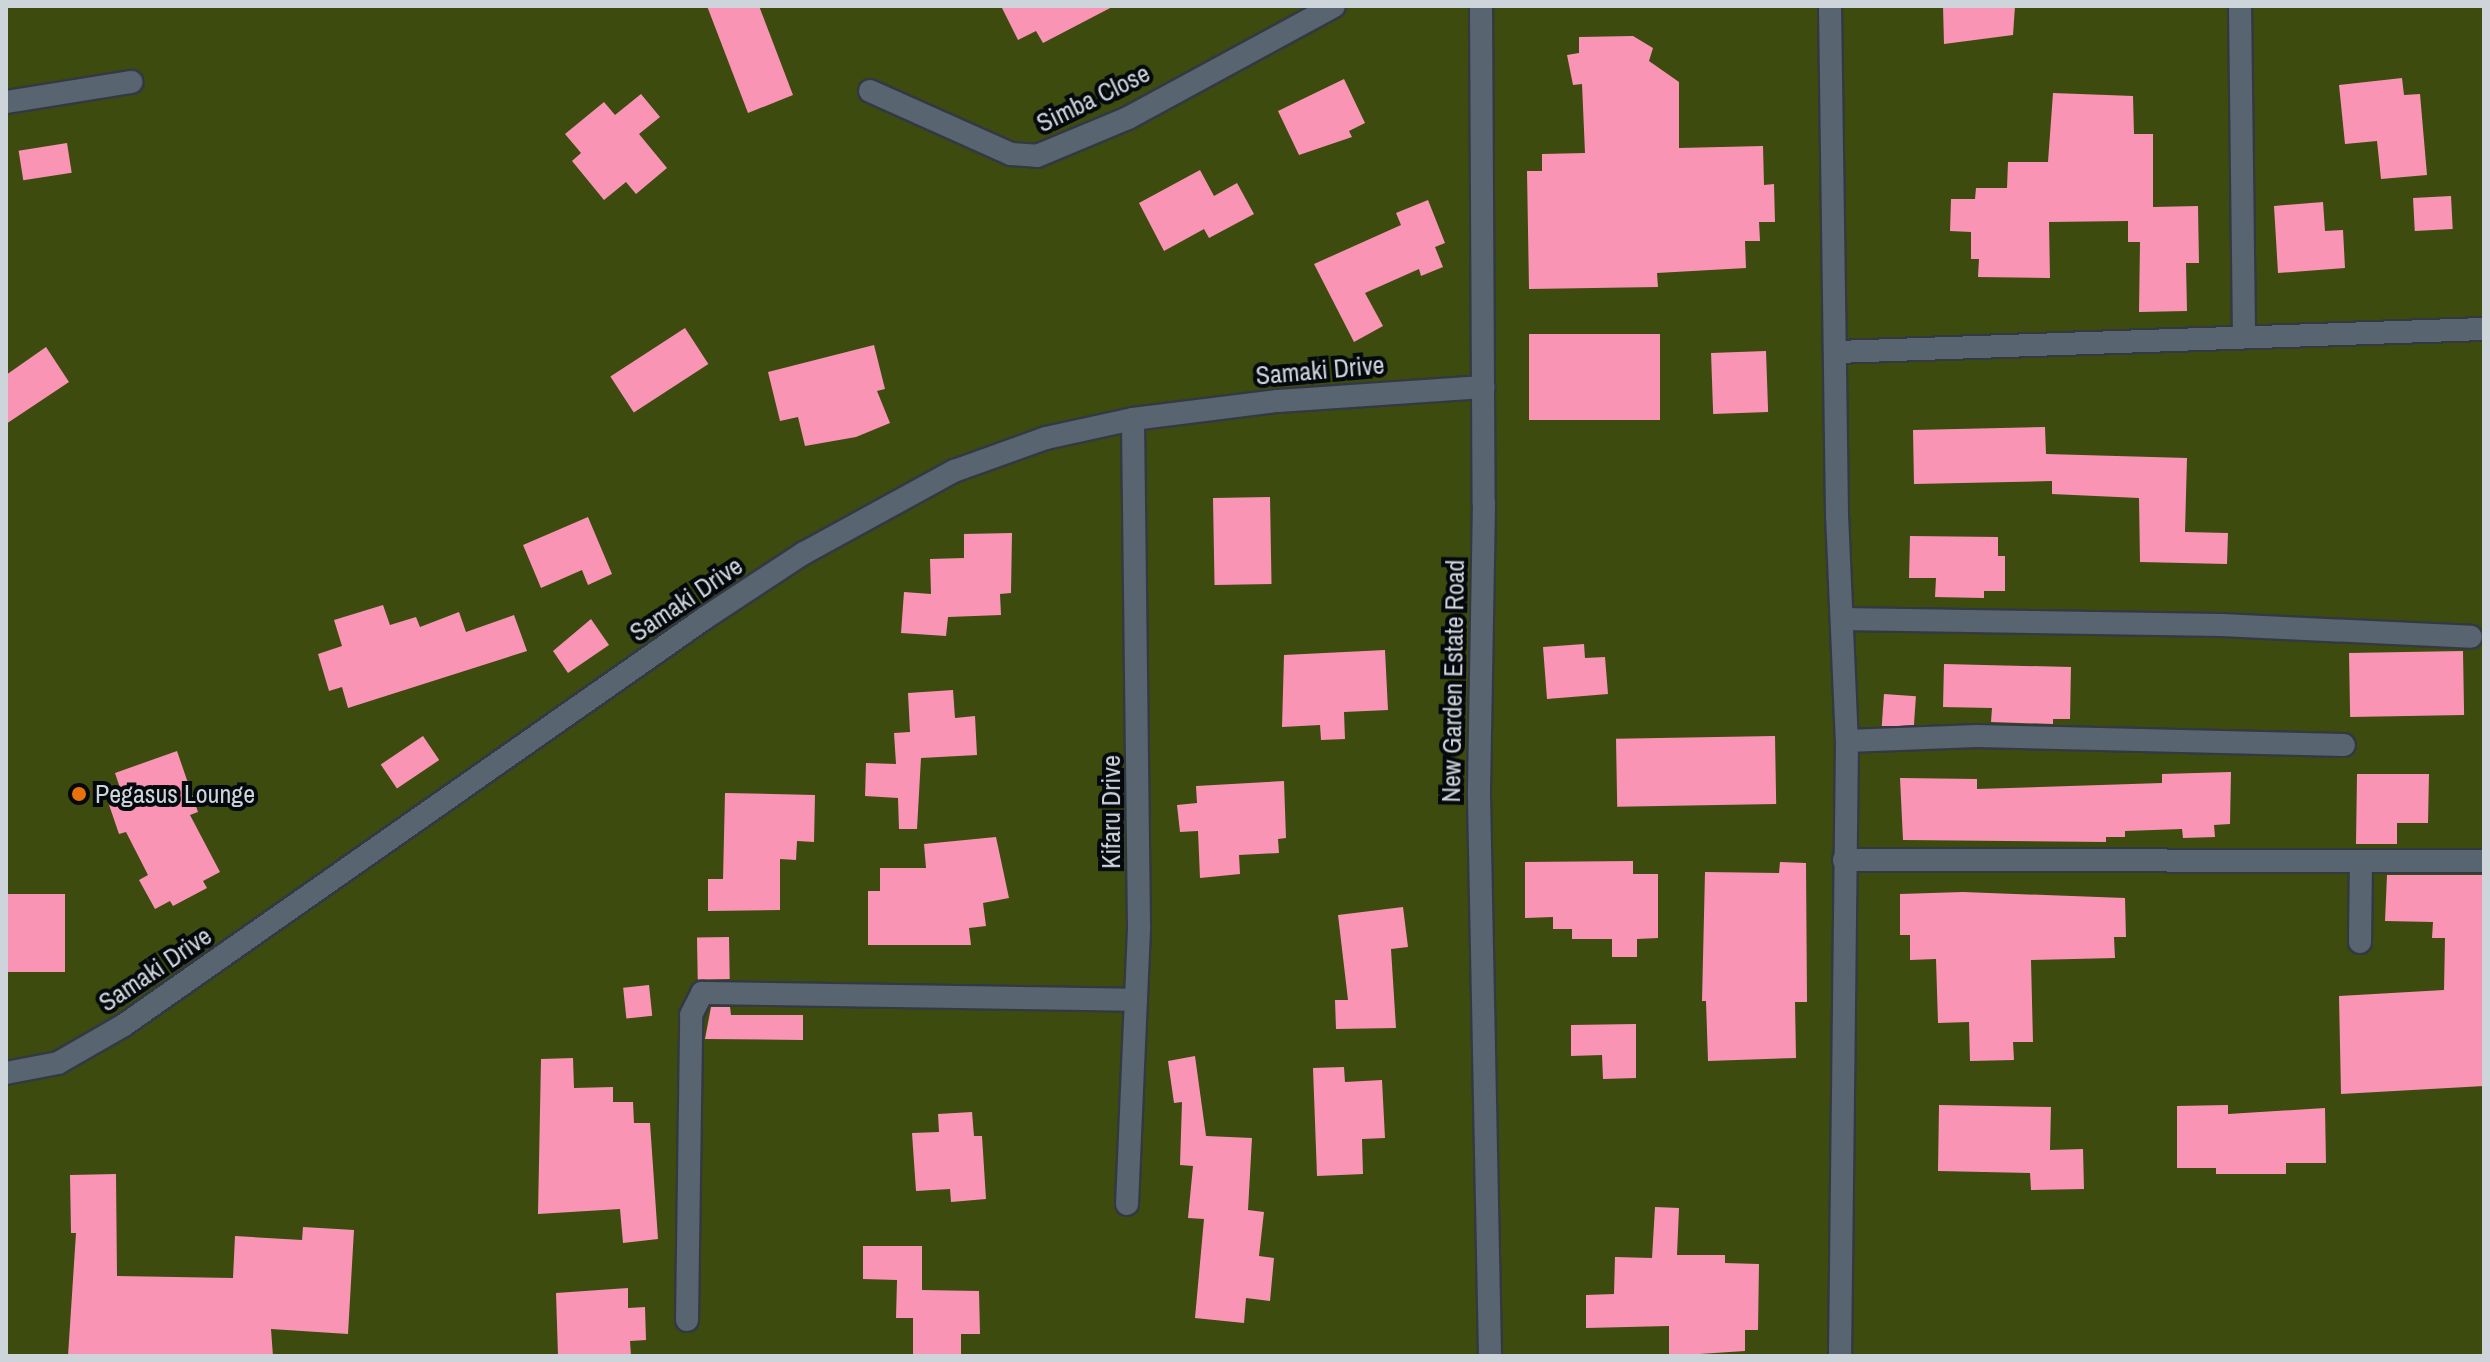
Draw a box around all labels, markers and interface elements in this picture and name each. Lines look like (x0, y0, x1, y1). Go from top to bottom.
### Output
street label: Simba Close (1031, 57, 1155, 139)
street label: Samaki Drive (1254, 349, 1386, 391)
street label: Samaki Drive (624, 550, 748, 648)
street label: New Garden Estate Road (1435, 559, 1471, 803)
street label: Kifaru Drive (1095, 755, 1127, 869)
place label: Pegasus Lounge (95, 778, 255, 810)
marker: Pegasus Lounge (70, 785, 88, 803)
street label: Samaki Drive (93, 920, 217, 1018)

